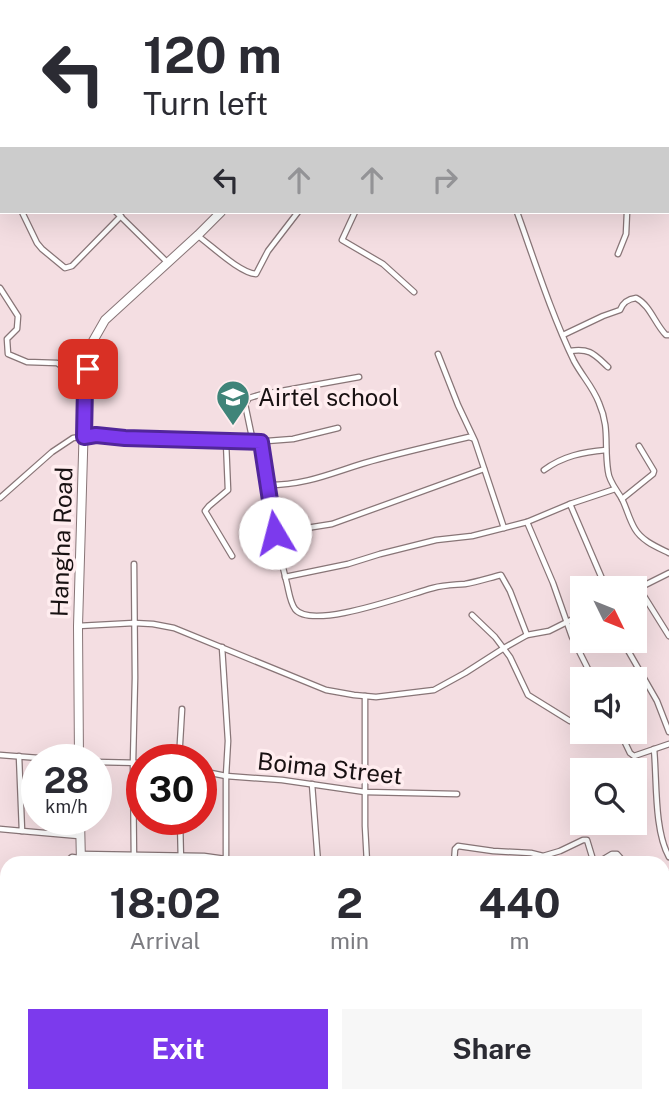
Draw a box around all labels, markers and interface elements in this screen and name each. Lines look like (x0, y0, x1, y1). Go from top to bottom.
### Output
text: 120 m (143, 26, 282, 84)
icon: left (28, 28, 119, 119)
text: Turn left (143, 85, 268, 122)
icon: left (207, 161, 245, 199)
icon: ahead (280, 161, 318, 199)
icon: ahead (353, 161, 391, 199)
icon: right (426, 161, 464, 199)
pin (58, 339, 118, 399)
icon: arrive (69, 350, 107, 388)
school or university icon: Airtel school (214, 378, 252, 427)
place label: Airtel school (258, 383, 399, 411)
street label: Hangha Road (44, 467, 78, 617)
position arrow (238, 496, 312, 570)
north arrow (570, 576, 648, 653)
map controls (570, 576, 647, 835)
button: sound (570, 667, 647, 744)
speed limit sign: 30 (126, 744, 217, 835)
street label: Boima Street (256, 746, 404, 790)
button: search (570, 758, 647, 835)
text: 28 (44, 760, 89, 801)
text: km/h (45, 796, 88, 817)
text: 18:02 (109, 878, 221, 927)
text: 2 (336, 878, 363, 927)
text: 440 (478, 878, 561, 927)
text: Arrival (129, 927, 201, 954)
text: min (330, 927, 369, 954)
text: m (510, 927, 529, 954)
button: Exit (28, 1009, 328, 1089)
button: Share (342, 1009, 642, 1089)

